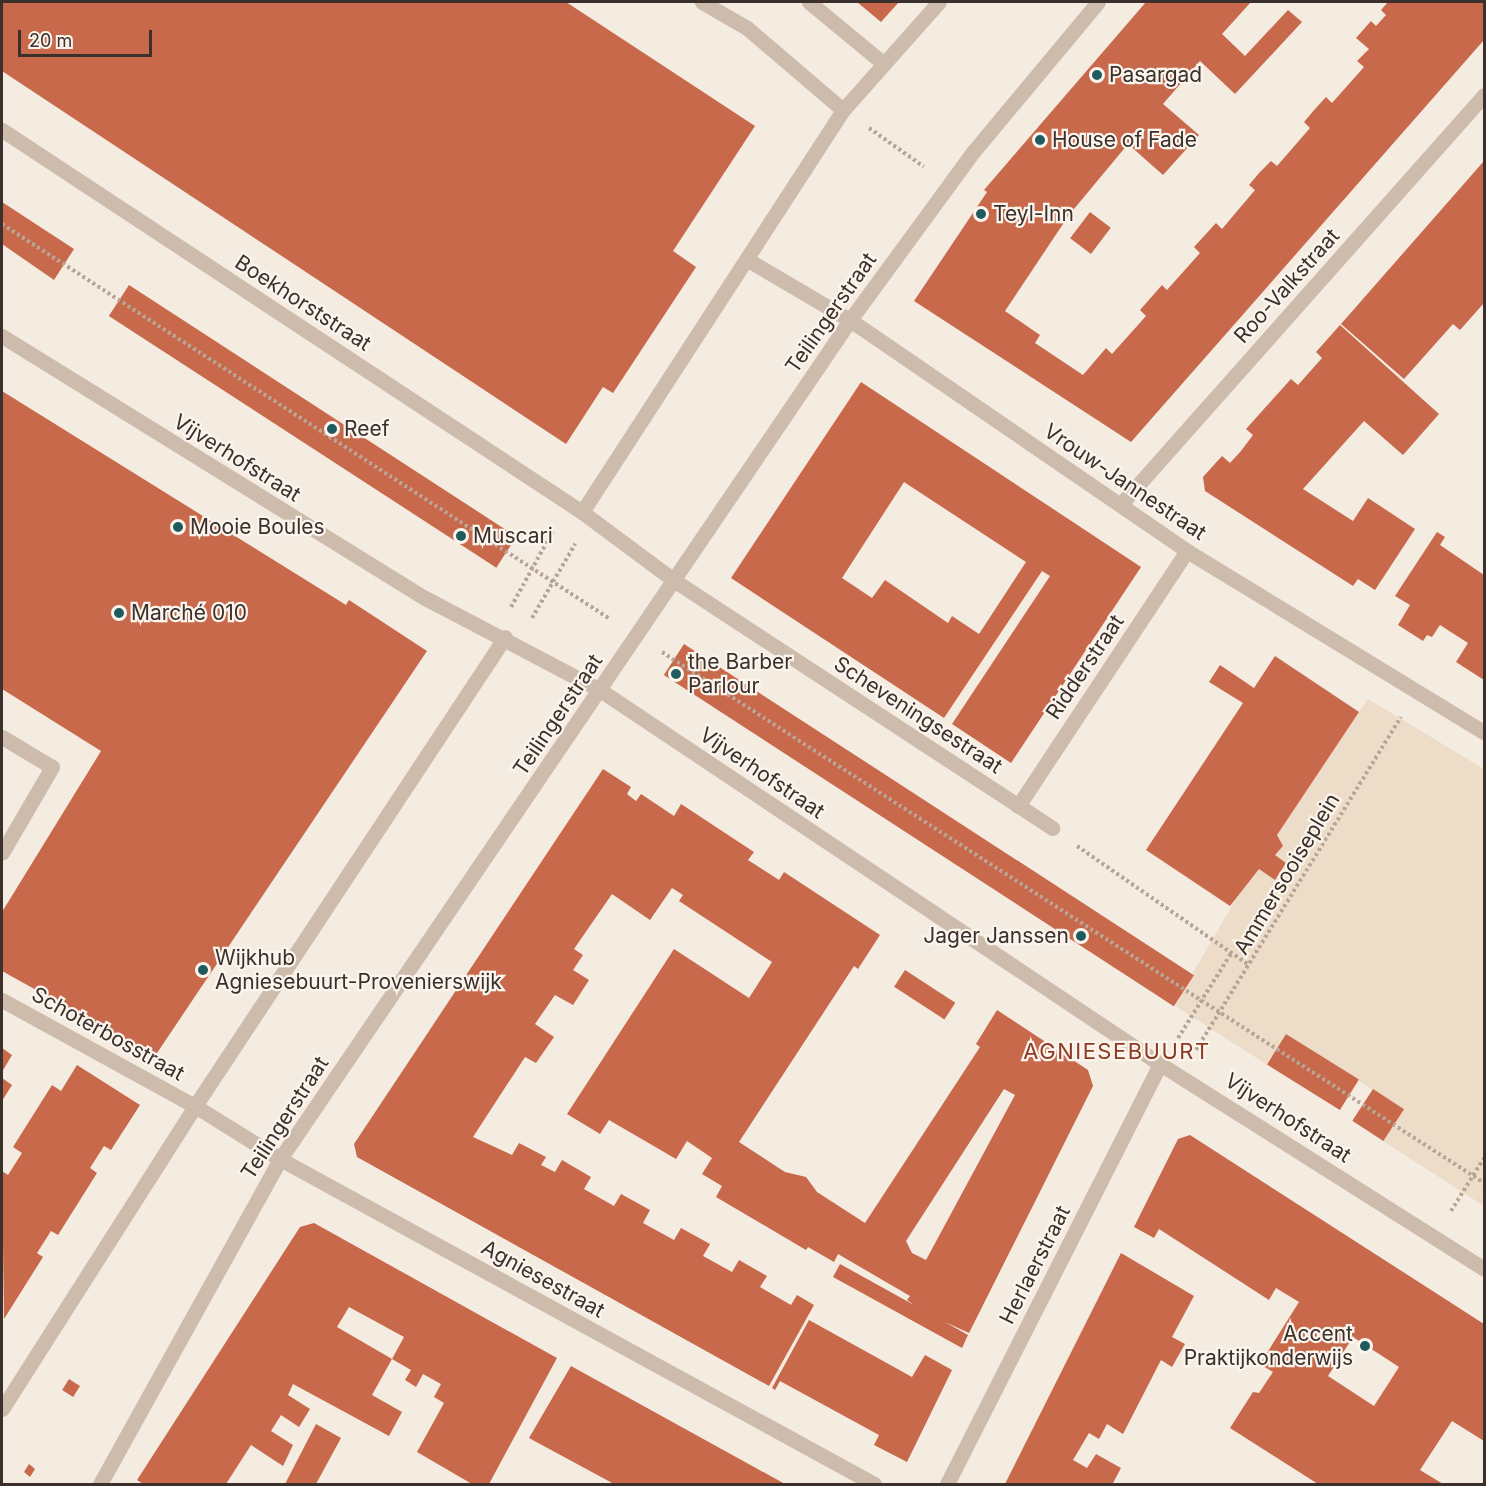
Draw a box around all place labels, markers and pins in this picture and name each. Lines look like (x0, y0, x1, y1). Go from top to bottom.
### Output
place label: Pasargad (1109, 62, 1202, 88)
marker: Pasargad (1090, 68, 1104, 82)
place label: House of Fade (1052, 127, 1197, 153)
marker: House of Fade (1033, 133, 1047, 147)
place label: Teyl-Inn (993, 201, 1074, 227)
marker: Teyl-Inn (974, 207, 988, 221)
place label: Reef (344, 416, 389, 442)
marker: Reef (325, 422, 339, 436)
place label: Mooie Boules (190, 514, 325, 540)
marker: Mooie Boules (171, 520, 185, 534)
place label: Muscari (473, 523, 553, 549)
marker: Muscari (454, 529, 468, 543)
place label: Marché 010 (131, 600, 247, 626)
marker: Marché 010 (112, 606, 126, 620)
place label: the Barber Parlour (688, 649, 792, 699)
marker: the Barber Parlour (669, 667, 683, 681)
place label: Jager Janssen (923, 923, 1069, 949)
marker: Jager Janssen (1074, 929, 1088, 943)
place label: Wijkhub Agniesebuurt-Provenierswijk (215, 945, 502, 995)
marker: Wijkhub Agniesebuurt-Provenierswijk (196, 963, 210, 977)
place label: Accent Praktijkonderwijs (1184, 1321, 1353, 1371)
marker: Accent Praktijkonderwijs (1358, 1339, 1372, 1353)

